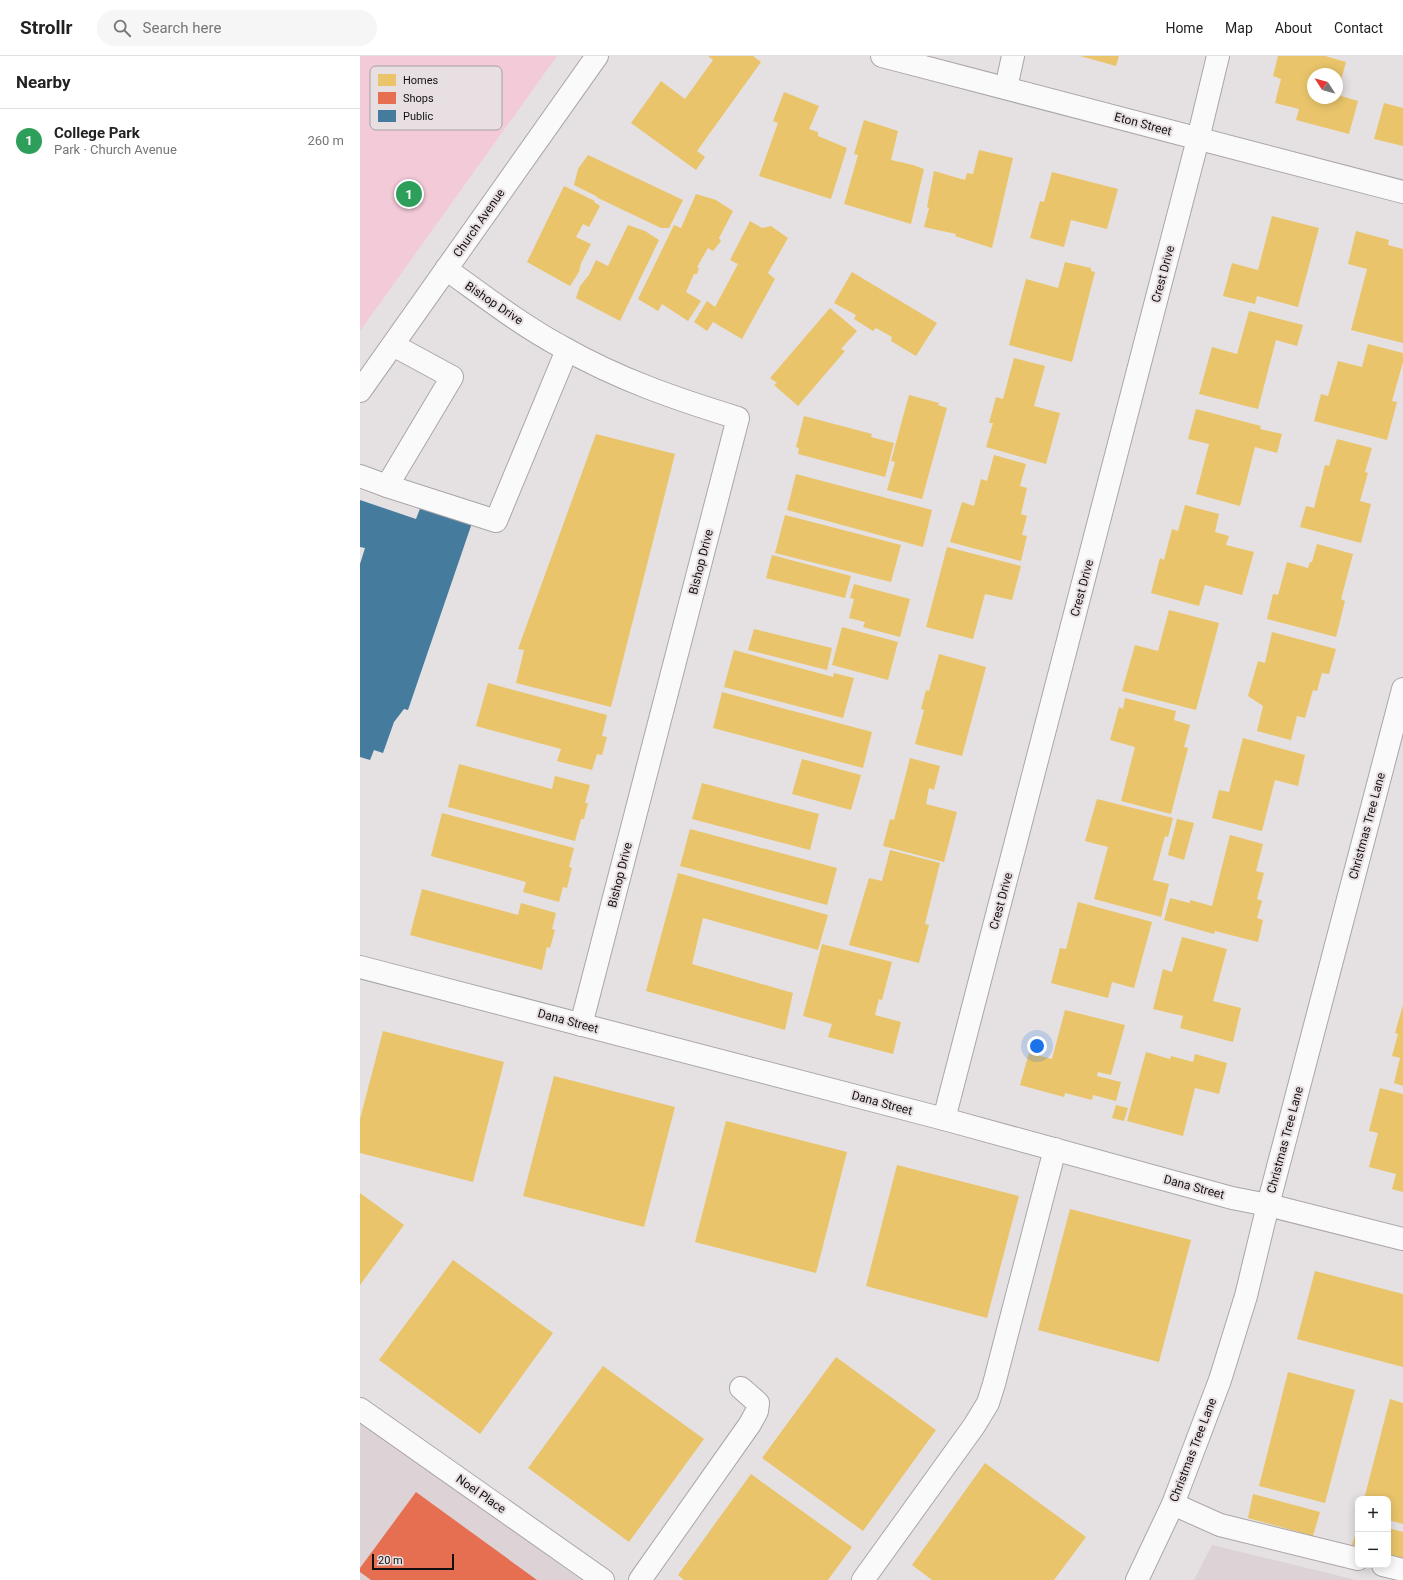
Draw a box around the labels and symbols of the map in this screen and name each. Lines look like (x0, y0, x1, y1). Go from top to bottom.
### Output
legend (370, 66, 502, 130)
north arrow (1307, 68, 1343, 104)
text: Homes (403, 74, 439, 87)
text: Shops (403, 92, 434, 105)
text: Public (403, 110, 434, 123)
street label: Eton Street (1113, 110, 1173, 138)
pin: 1 (396, 179, 422, 209)
street label: Church Avenue (450, 186, 508, 260)
street label: Crest Drive (1149, 244, 1177, 304)
street label: Bishop Drive (462, 279, 526, 327)
street label: Bishop Drive (686, 528, 716, 596)
street label: Crest Drive (1068, 558, 1096, 618)
street label: Christmas Tree Lane (1346, 771, 1388, 881)
street label: Bishop Drive (605, 841, 635, 909)
street label: Crest Drive (987, 871, 1015, 931)
street label: Dana Street (536, 1006, 600, 1036)
your location (1027, 1036, 1047, 1056)
street label: Christmas Tree Lane (1264, 1085, 1306, 1195)
street label: Dana Street (850, 1088, 914, 1118)
street label: Dana Street (1162, 1172, 1226, 1202)
street label: Christmas Tree Lane (1167, 1396, 1219, 1504)
street label: Noel Place (454, 1472, 508, 1516)
scale bar (372, 1552, 454, 1571)

